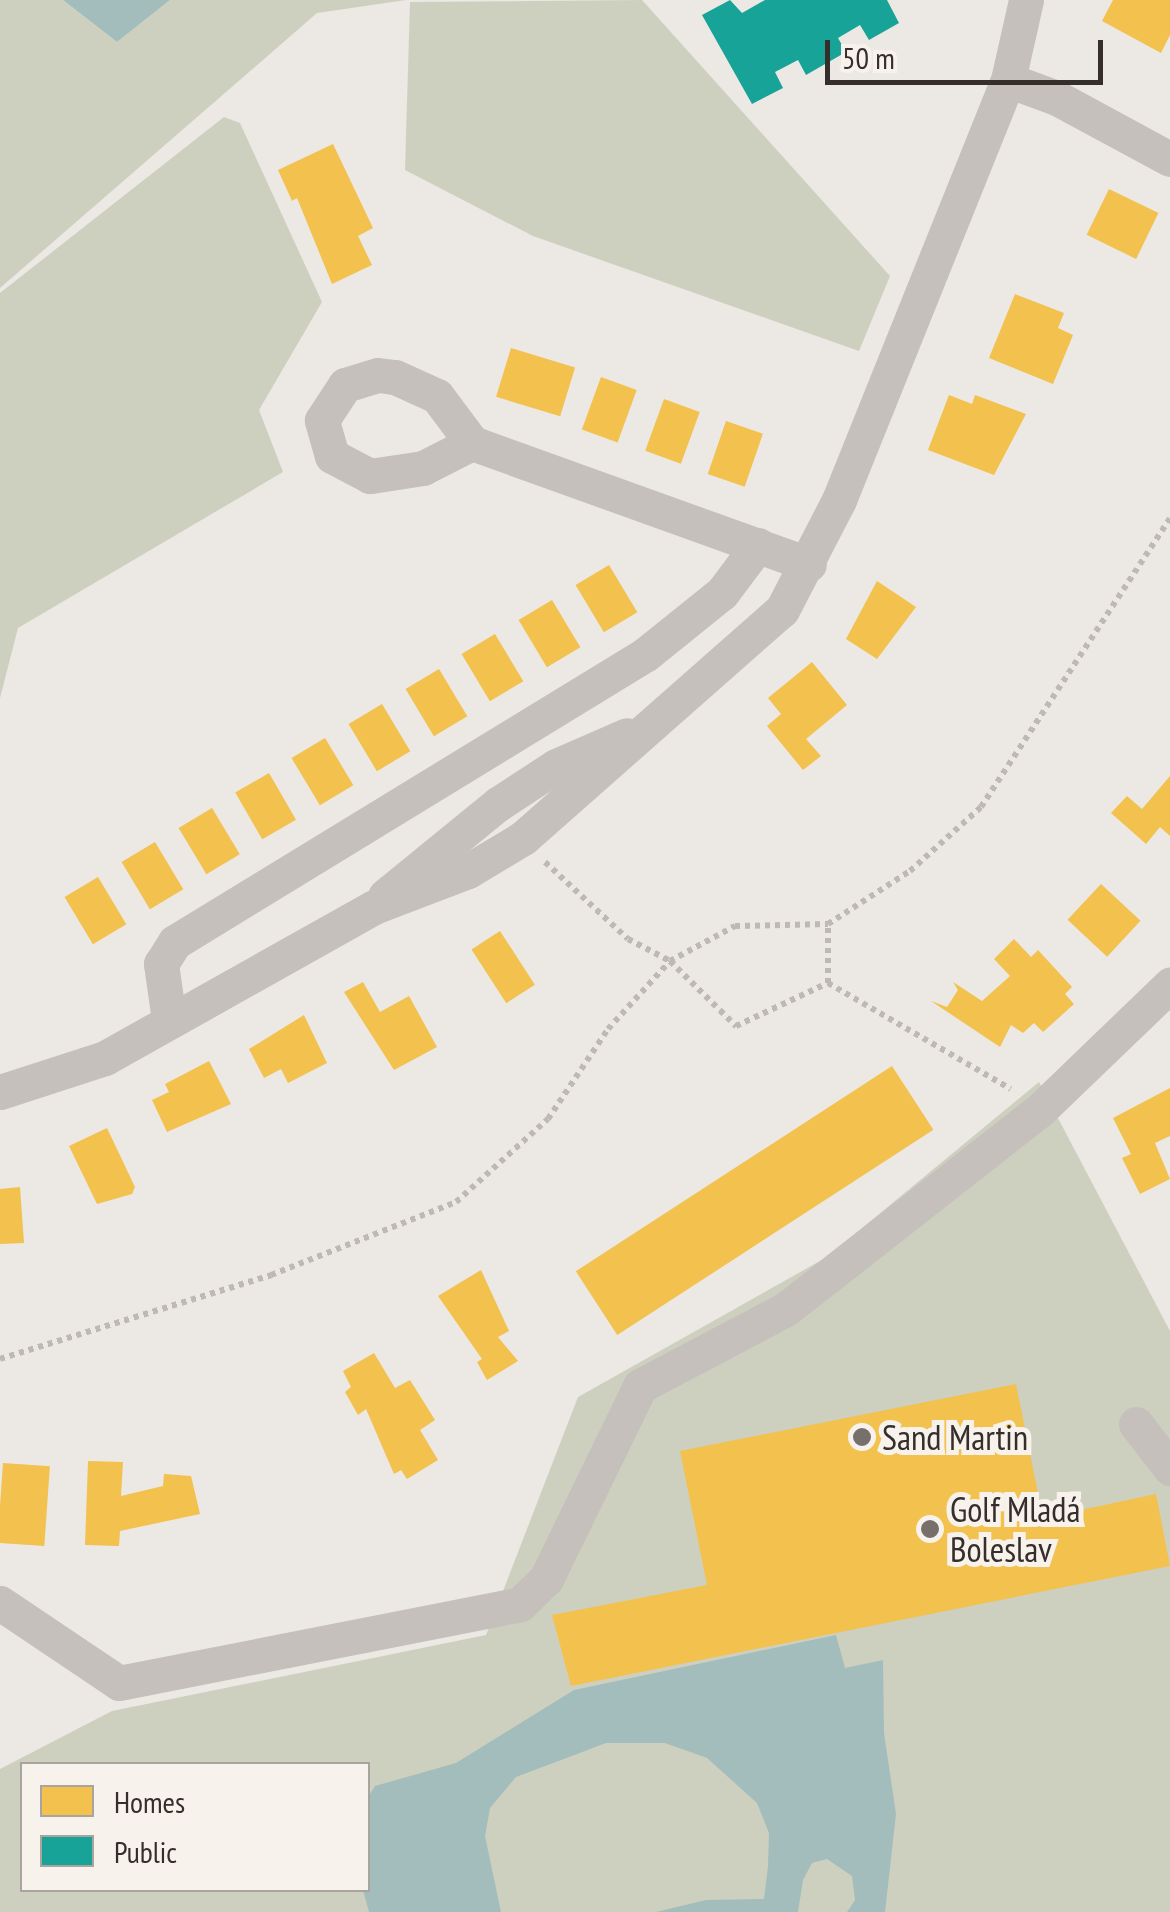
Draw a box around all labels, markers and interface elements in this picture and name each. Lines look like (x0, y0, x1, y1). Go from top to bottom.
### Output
scale bar (830, 20, 1108, 82)
text: 50 m (842, 38, 895, 77)
place label: Sand Martin (882, 1416, 1028, 1458)
marker: Sand Martin (851, 1426, 873, 1448)
place label: Golf Mladá Boleslav (950, 1488, 1081, 1570)
marker: Golf Mladá Boleslav (919, 1518, 941, 1540)
legend (20, 1762, 370, 1892)
text: Homes (114, 1782, 185, 1821)
text: Public (114, 1832, 177, 1871)

